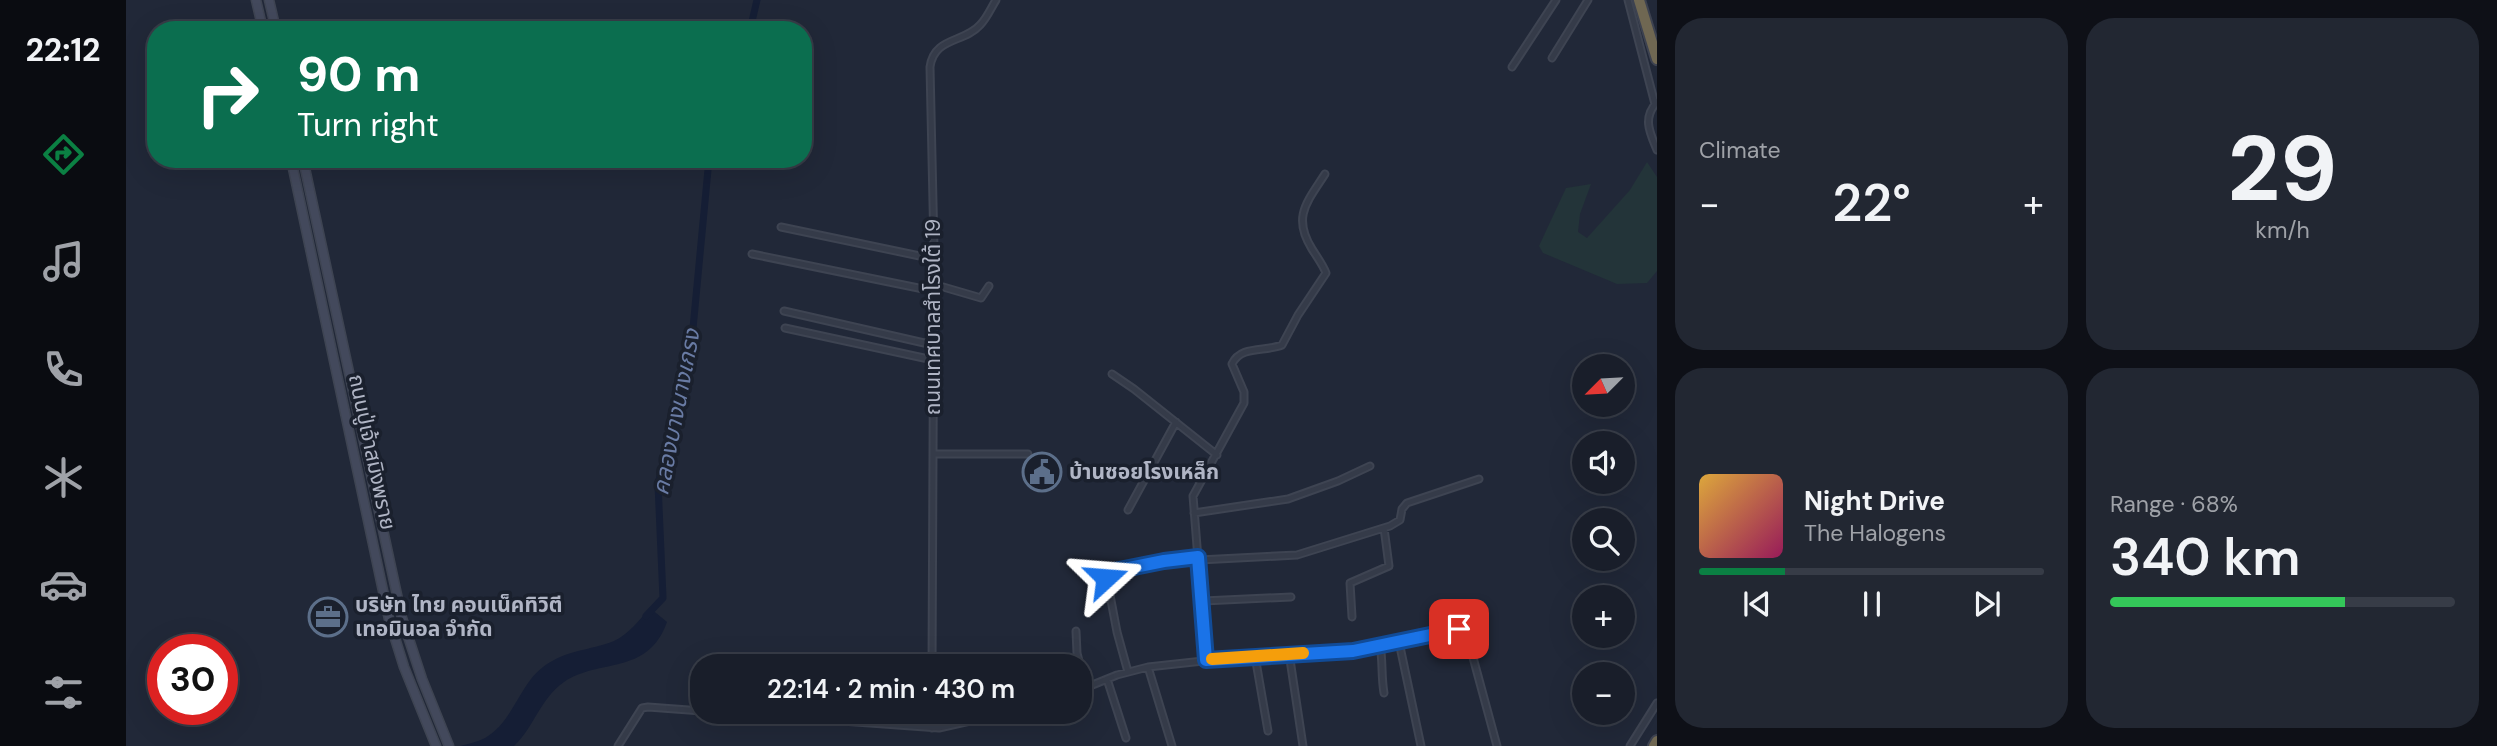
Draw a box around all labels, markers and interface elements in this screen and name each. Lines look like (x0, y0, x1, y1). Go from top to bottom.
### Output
text: 22:12 (25, 29, 101, 71)
text: 90 m (297, 42, 420, 106)
icon: right (182, 49, 273, 140)
text: Turn right (297, 104, 439, 146)
text: 29 (2228, 110, 2337, 228)
icon: directions (39, 130, 88, 179)
text: Climate (1699, 135, 1781, 165)
text: 22° (1832, 169, 1911, 237)
text: − (1699, 179, 1720, 229)
text: + (2023, 179, 2044, 229)
text: km/h (2255, 215, 2310, 245)
street label: ถนนเทศบาลสำโรงใต้ 19 (919, 219, 947, 415)
icon: music (39, 237, 88, 286)
water label: คลองบางนางเกรง (645, 325, 707, 497)
icon: phone (39, 345, 88, 394)
north arrow (1572, 354, 1634, 416)
map controls (1572, 354, 1635, 725)
street label: ถนนปู่เจ้าสมิงพราย (342, 372, 402, 532)
button: sound (1572, 431, 1635, 494)
public building icon: บ้านซอยโรงเหล็ก (1021, 451, 1063, 493)
icon: climate (39, 453, 88, 502)
place label: บ้านซอยโรงเหล็ก (1069, 458, 1219, 486)
text: Night Drive (1804, 484, 1945, 518)
text: Range · 68% (2110, 489, 2238, 519)
button: search (1572, 508, 1635, 571)
text: The Halogens (1804, 518, 1946, 548)
text: 340 km (2110, 523, 2300, 591)
position arrow (1069, 541, 1143, 615)
icon: car (39, 560, 88, 609)
button: + (1572, 585, 1635, 648)
icon: previous (1738, 585, 1776, 623)
icon: pause (1853, 585, 1891, 623)
icon: next (1968, 585, 2006, 623)
place label: บริษัท ไทย คอนเน็คทิวิตี เทอมินอล จำกัด (355, 591, 562, 643)
office icon: บริษัท ไทย คอนเน็คทิวิตี เทอมินอล จำกัด (307, 596, 349, 638)
pin (1429, 599, 1489, 659)
icon: arrive (1440, 610, 1478, 648)
speed limit sign: 30 (147, 634, 238, 725)
button: − (1572, 662, 1635, 725)
icon: filters (39, 668, 88, 717)
text: 22:14 · 2 min · 430 m (767, 672, 1015, 706)

